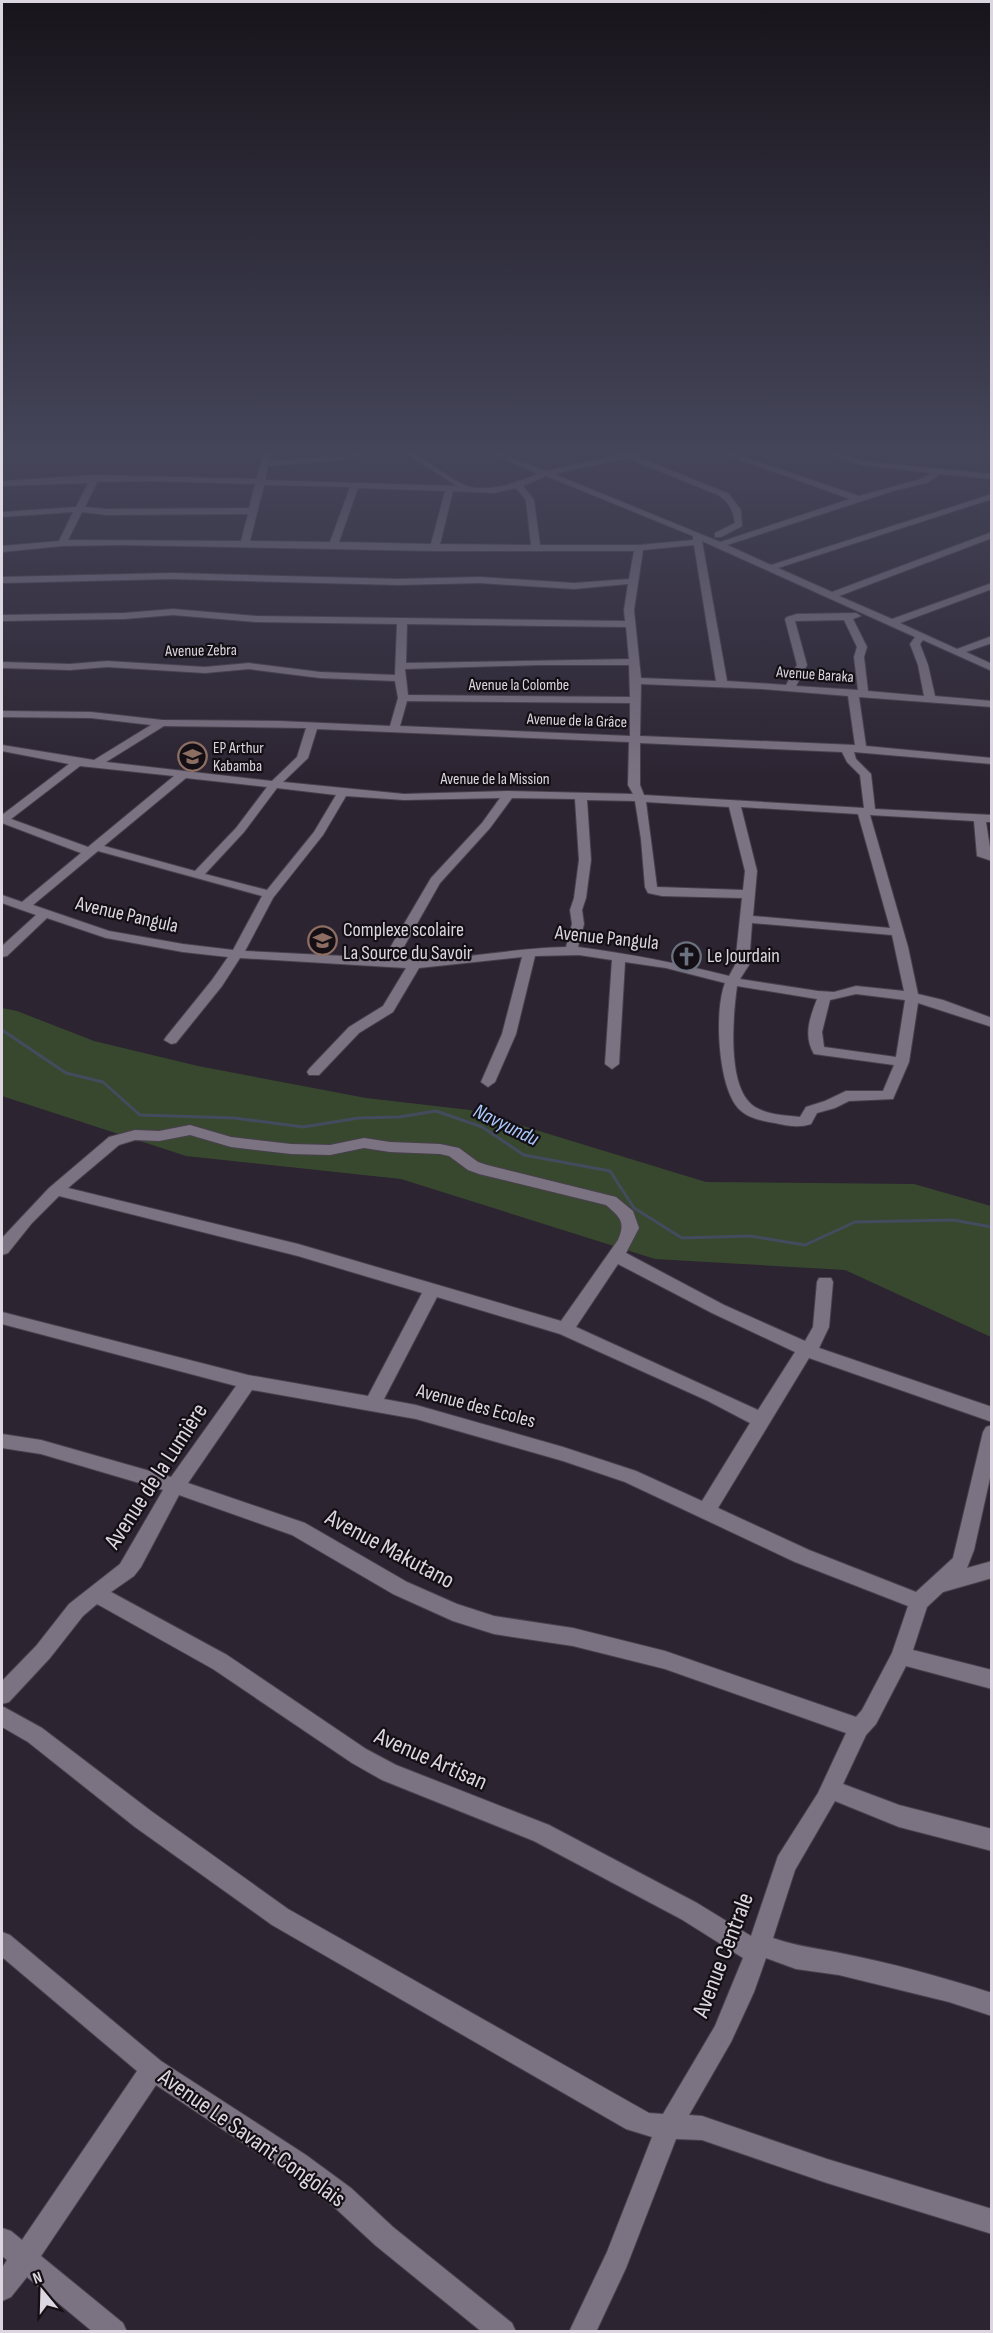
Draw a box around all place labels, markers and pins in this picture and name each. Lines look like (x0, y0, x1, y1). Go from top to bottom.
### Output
place label: EP Arthur Kabamba (213, 739, 264, 776)
school or university icon: EP Arthur Kabamba (176, 741, 208, 773)
place label: Complexe scolaire La Source du Savoir (343, 918, 473, 965)
school or university icon: Complexe scolaire La Source du Savoir (306, 925, 338, 957)
church icon: Le Jourdain (670, 940, 702, 972)
place label: Le Jourdain (707, 944, 780, 968)

